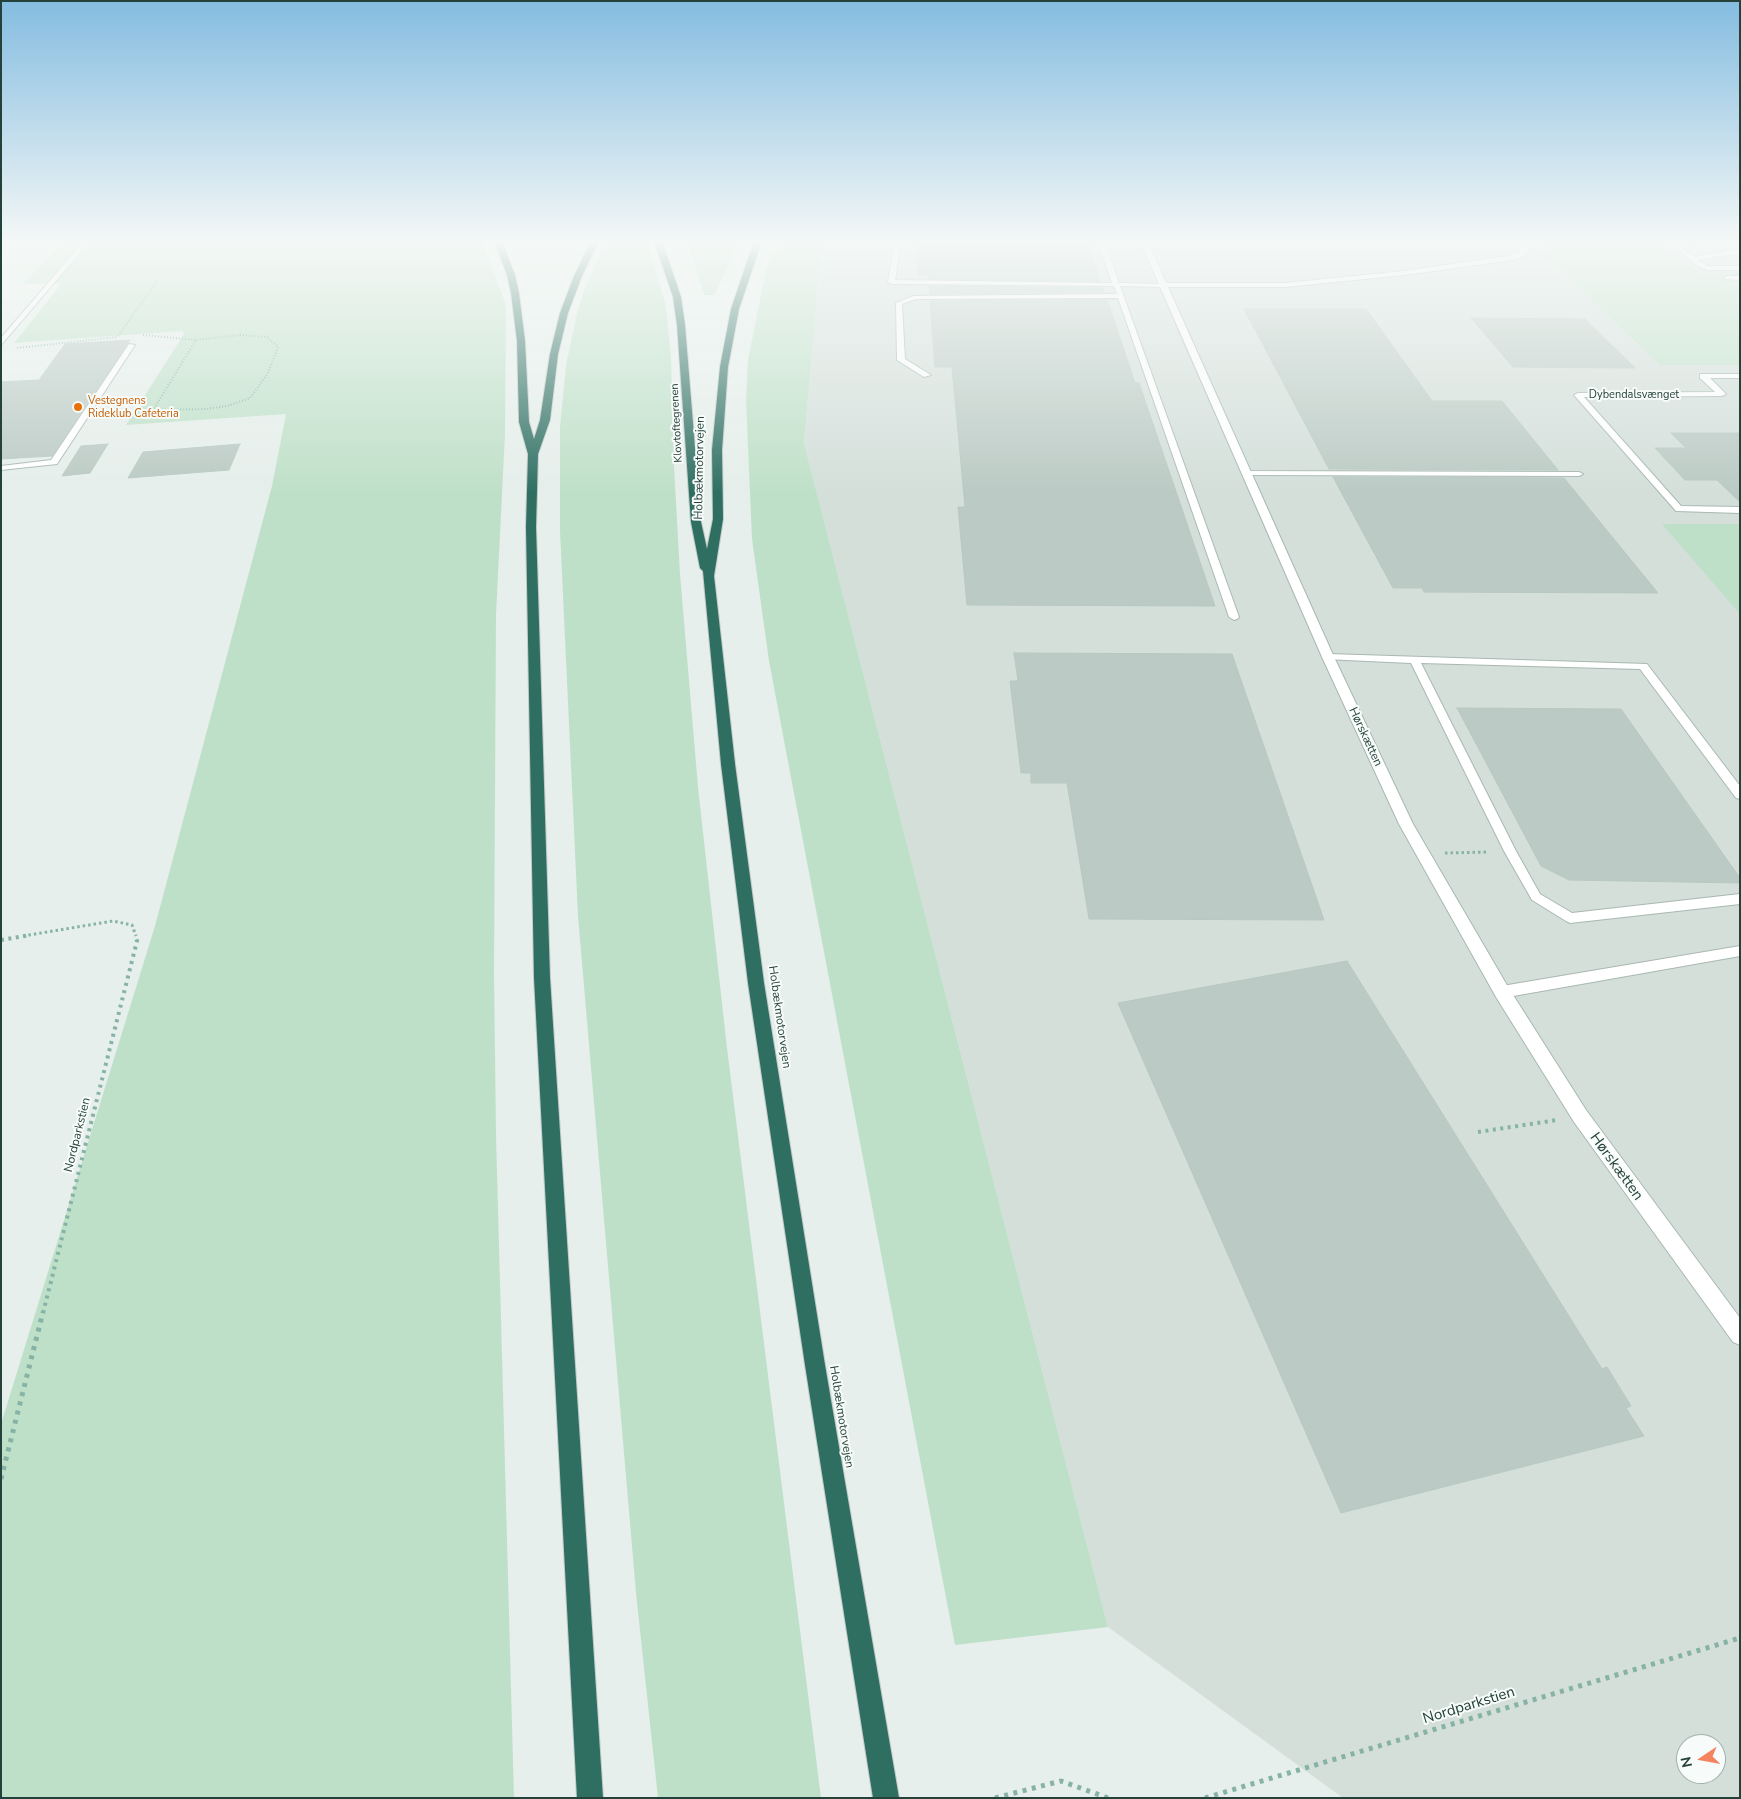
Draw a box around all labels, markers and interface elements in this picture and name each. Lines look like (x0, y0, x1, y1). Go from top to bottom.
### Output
street label: Klovtoftegrenen (668, 383, 686, 463)
street label: Dybendalsvænget (1589, 388, 1679, 402)
place label: Vestegnens Rideklub Cafeteria (88, 394, 179, 420)
marker: Vestegnens Rideklub Cafeteria (72, 401, 84, 413)
street label: Holbækmotorvejen (692, 416, 708, 520)
street label: Hørskætten (1345, 705, 1385, 769)
street label: Holbækmotorvejen (765, 965, 793, 1069)
street label: Nordparkstien (62, 1096, 94, 1174)
street label: Hørskætten (1585, 1130, 1647, 1204)
street label: Holbækmotorvejen (826, 1365, 856, 1469)
street label: Nordparkstien (1421, 1683, 1517, 1729)
north arrow (1676, 1734, 1726, 1784)
text: N (1676, 1755, 1697, 1769)

